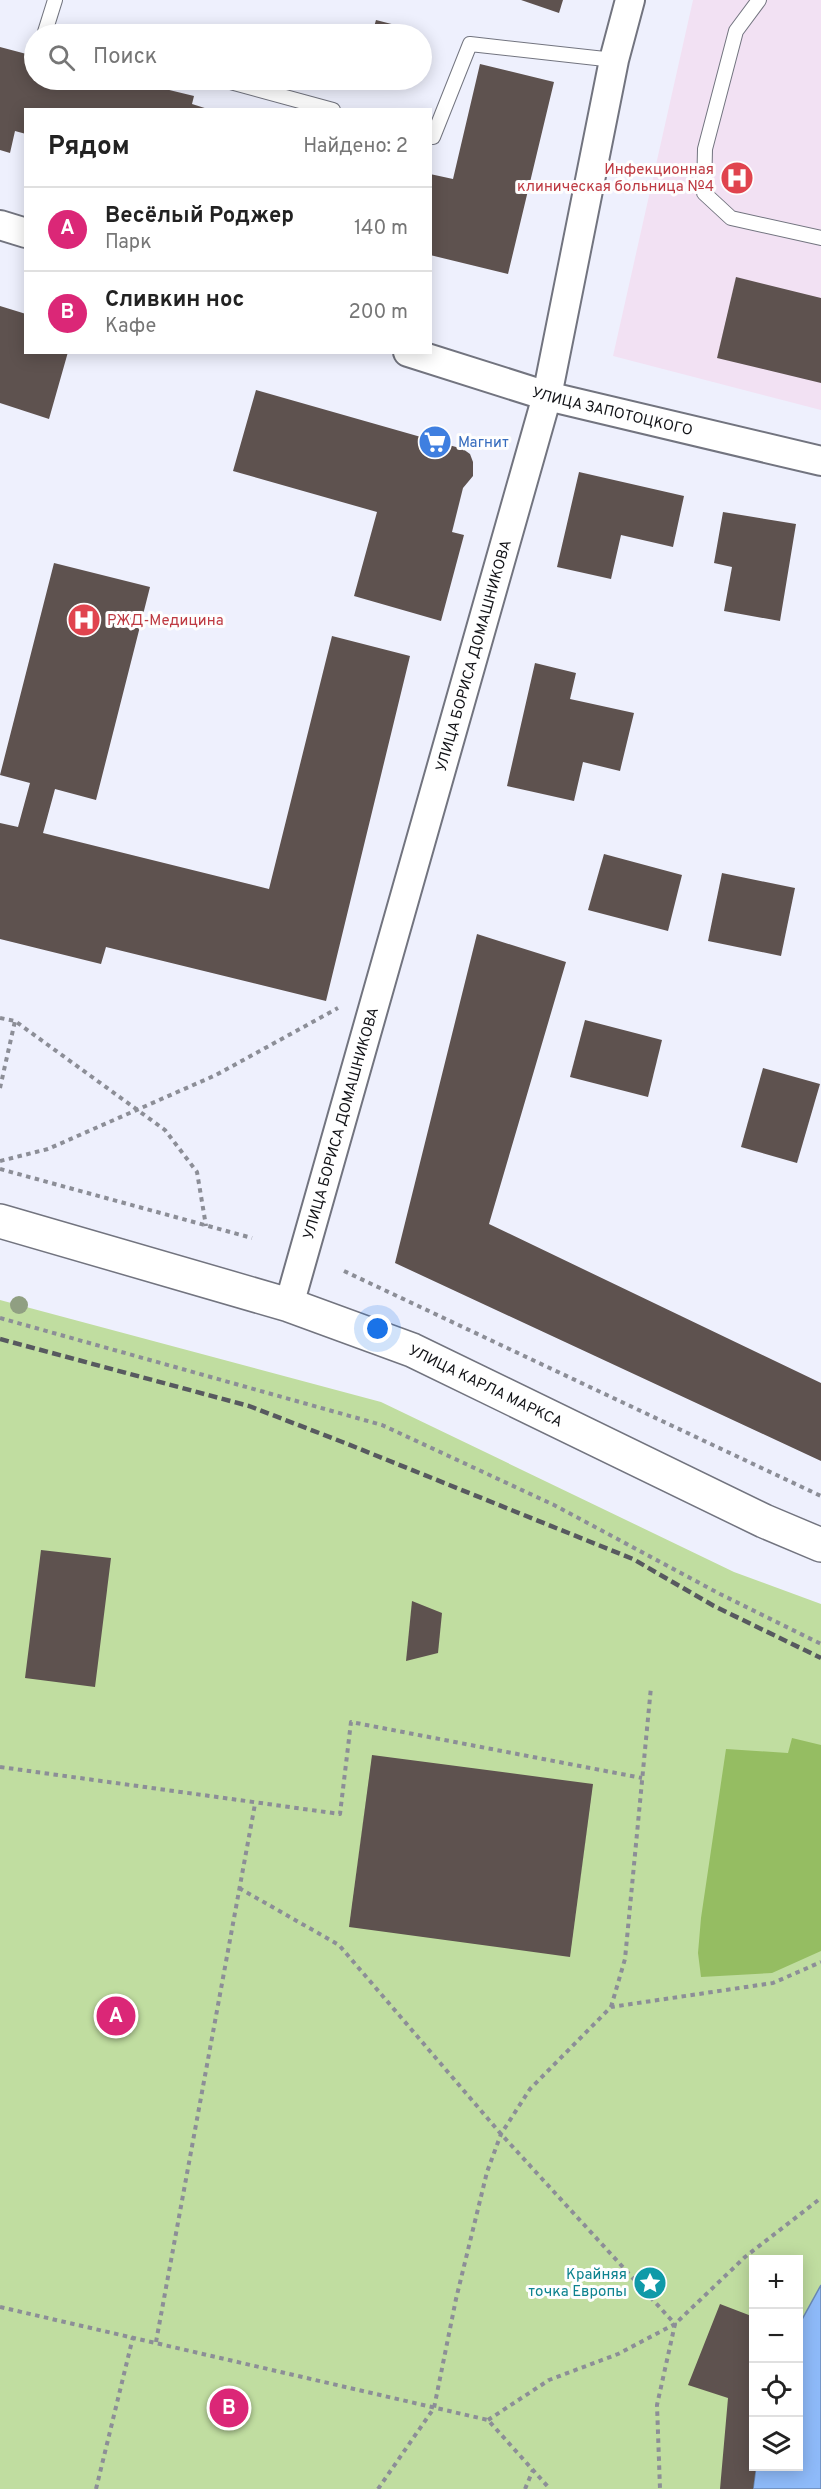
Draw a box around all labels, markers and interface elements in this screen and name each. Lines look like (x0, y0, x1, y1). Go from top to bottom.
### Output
search box (24, 24, 432, 90)
icon: search (45, 41, 78, 74)
text: Поиск (93, 44, 157, 71)
text: Рядом (48, 131, 130, 164)
text: Найдено: 2 (303, 134, 408, 160)
hospital icon: Инфекционная клиническая больница №4 (719, 160, 755, 196)
place label: Инфекционная клиническая больница №4 (517, 161, 714, 197)
text: Весёлый Роджер (105, 203, 294, 230)
text: A (60, 216, 75, 242)
text: 140 m (354, 216, 408, 242)
text: Парк (105, 230, 152, 256)
text: Сливкин нос (105, 287, 244, 314)
text: B (61, 300, 74, 326)
text: 200 m (349, 300, 408, 326)
text: Кафе (105, 314, 156, 340)
street label: УЛИЦА ЗАПОТОЦКОГО (529, 384, 694, 441)
supermarket icon: Магнит (417, 424, 453, 460)
place label: Магнит (458, 434, 509, 453)
street label: УЛИЦА БОРИСА ДОМАШНИКОВА (433, 538, 517, 774)
hospital icon: РЖД-Медицина (66, 602, 102, 638)
place label: РЖД-Медицина (107, 612, 224, 631)
street label: УЛИЦА БОРИСА ДОМАШНИКОВА (300, 1005, 384, 1242)
your location (363, 1314, 392, 1343)
street label: УЛИЦА КАРЛА МАРКСА (405, 1342, 565, 1433)
pin: A (96, 1994, 136, 2038)
map controls (749, 2255, 803, 2471)
button: + (749, 2255, 803, 2309)
place icon: Крайняя точка Европы (632, 2265, 668, 2301)
place label: Крайняя точка Европы (528, 2266, 627, 2302)
button: − (749, 2309, 803, 2363)
button: locate (749, 2363, 803, 2417)
pin: B (210, 2386, 248, 2430)
button: layers (749, 2417, 803, 2471)

